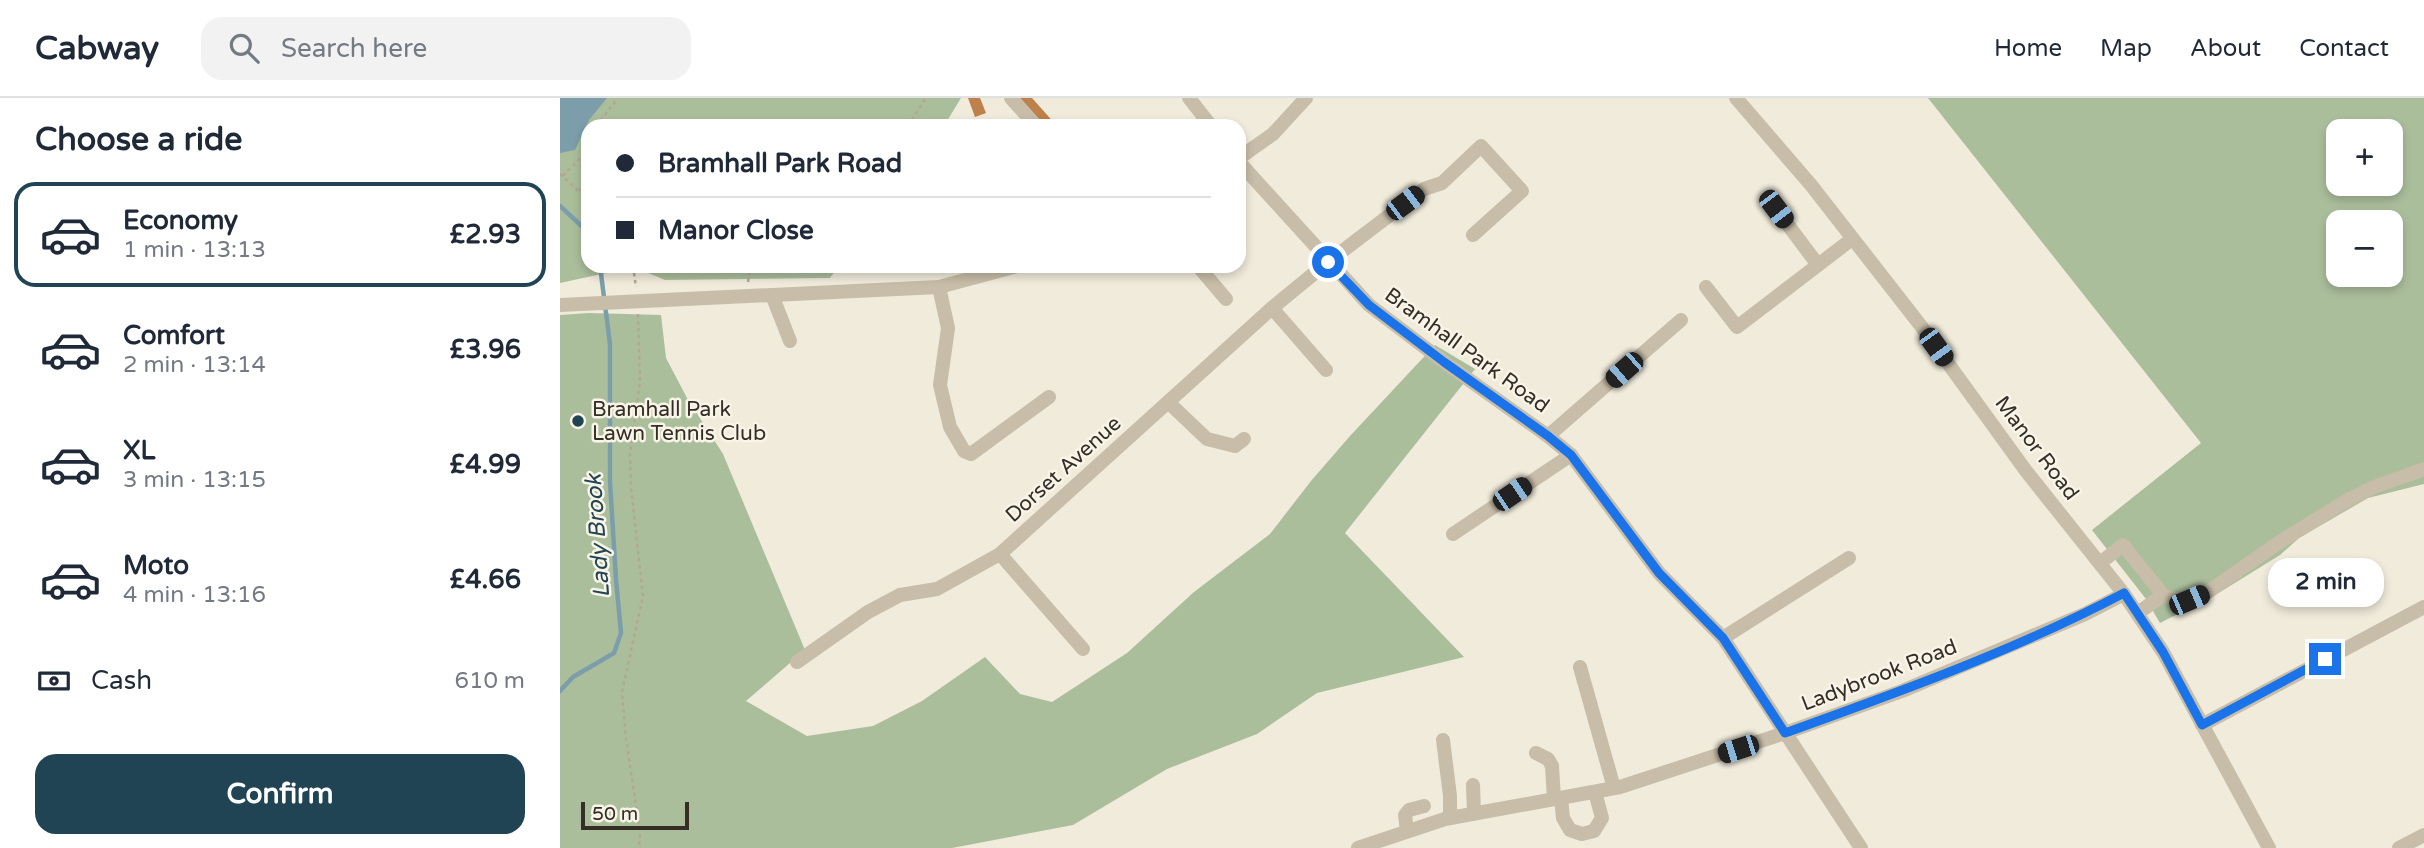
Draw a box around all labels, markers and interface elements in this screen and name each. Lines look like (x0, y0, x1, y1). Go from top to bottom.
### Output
search box (201, 17, 691, 80)
text: Cabway (35, 29, 159, 68)
icon: search (225, 29, 263, 67)
text: Search here (281, 33, 427, 64)
text: Home (1994, 34, 2062, 63)
text: Map (2100, 34, 2152, 63)
text: About (2190, 34, 2261, 63)
text: Contact (2299, 34, 2389, 63)
map controls (2326, 119, 2403, 287)
button: + (2326, 119, 2403, 196)
text: Choose a ride (35, 121, 242, 159)
text: Bramhall Park Road (658, 148, 902, 179)
car (1382, 182, 1429, 224)
car (1755, 186, 1798, 232)
icon: car (39, 203, 102, 266)
text: Economy (123, 205, 238, 236)
button: − (2326, 210, 2403, 287)
text: Manor Close (658, 215, 814, 246)
text: £2.93 (450, 219, 521, 250)
text: 1 min · 13:13 (123, 236, 266, 264)
route start (1312, 246, 1344, 278)
street label: Bramhall Park Road (1380, 282, 1554, 418)
icon: car (39, 318, 102, 381)
text: Comfort (123, 320, 225, 351)
car (1916, 324, 1957, 370)
text: £3.96 (450, 334, 521, 365)
car (1602, 348, 1647, 392)
text: 2 min · 13:14 (123, 351, 266, 379)
street label: Manor Road (1989, 391, 2084, 505)
place label: Bramhall Park Lawn Tennis Club (592, 397, 766, 446)
street label: Dorset Avenue (1000, 411, 1126, 528)
marker: Bramhall Park Lawn Tennis Club (570, 413, 586, 429)
icon: car (39, 433, 102, 496)
text: XL (123, 435, 155, 466)
text: £4.99 (450, 449, 521, 480)
text: 3 min · 13:15 (123, 466, 266, 494)
water label: Lady Brook (580, 472, 616, 599)
car (1489, 474, 1536, 514)
icon: car (39, 548, 102, 611)
text: Moto (123, 550, 189, 581)
callout: 2 min (2267, 558, 2383, 606)
text: £4.66 (450, 564, 521, 595)
text: 2 min (2295, 568, 2357, 596)
text: 4 min · 13:16 (123, 581, 266, 609)
car (2166, 582, 2213, 618)
street label: Ladybrook Road (1798, 634, 1961, 717)
route end (2309, 643, 2341, 675)
icon: cash (35, 662, 73, 700)
text: Cash (91, 665, 152, 696)
text: 610 m (455, 667, 525, 695)
car (1715, 733, 1762, 765)
button: Confirm (35, 754, 525, 834)
scale bar (581, 799, 690, 831)
text: 50 m (592, 803, 638, 825)

